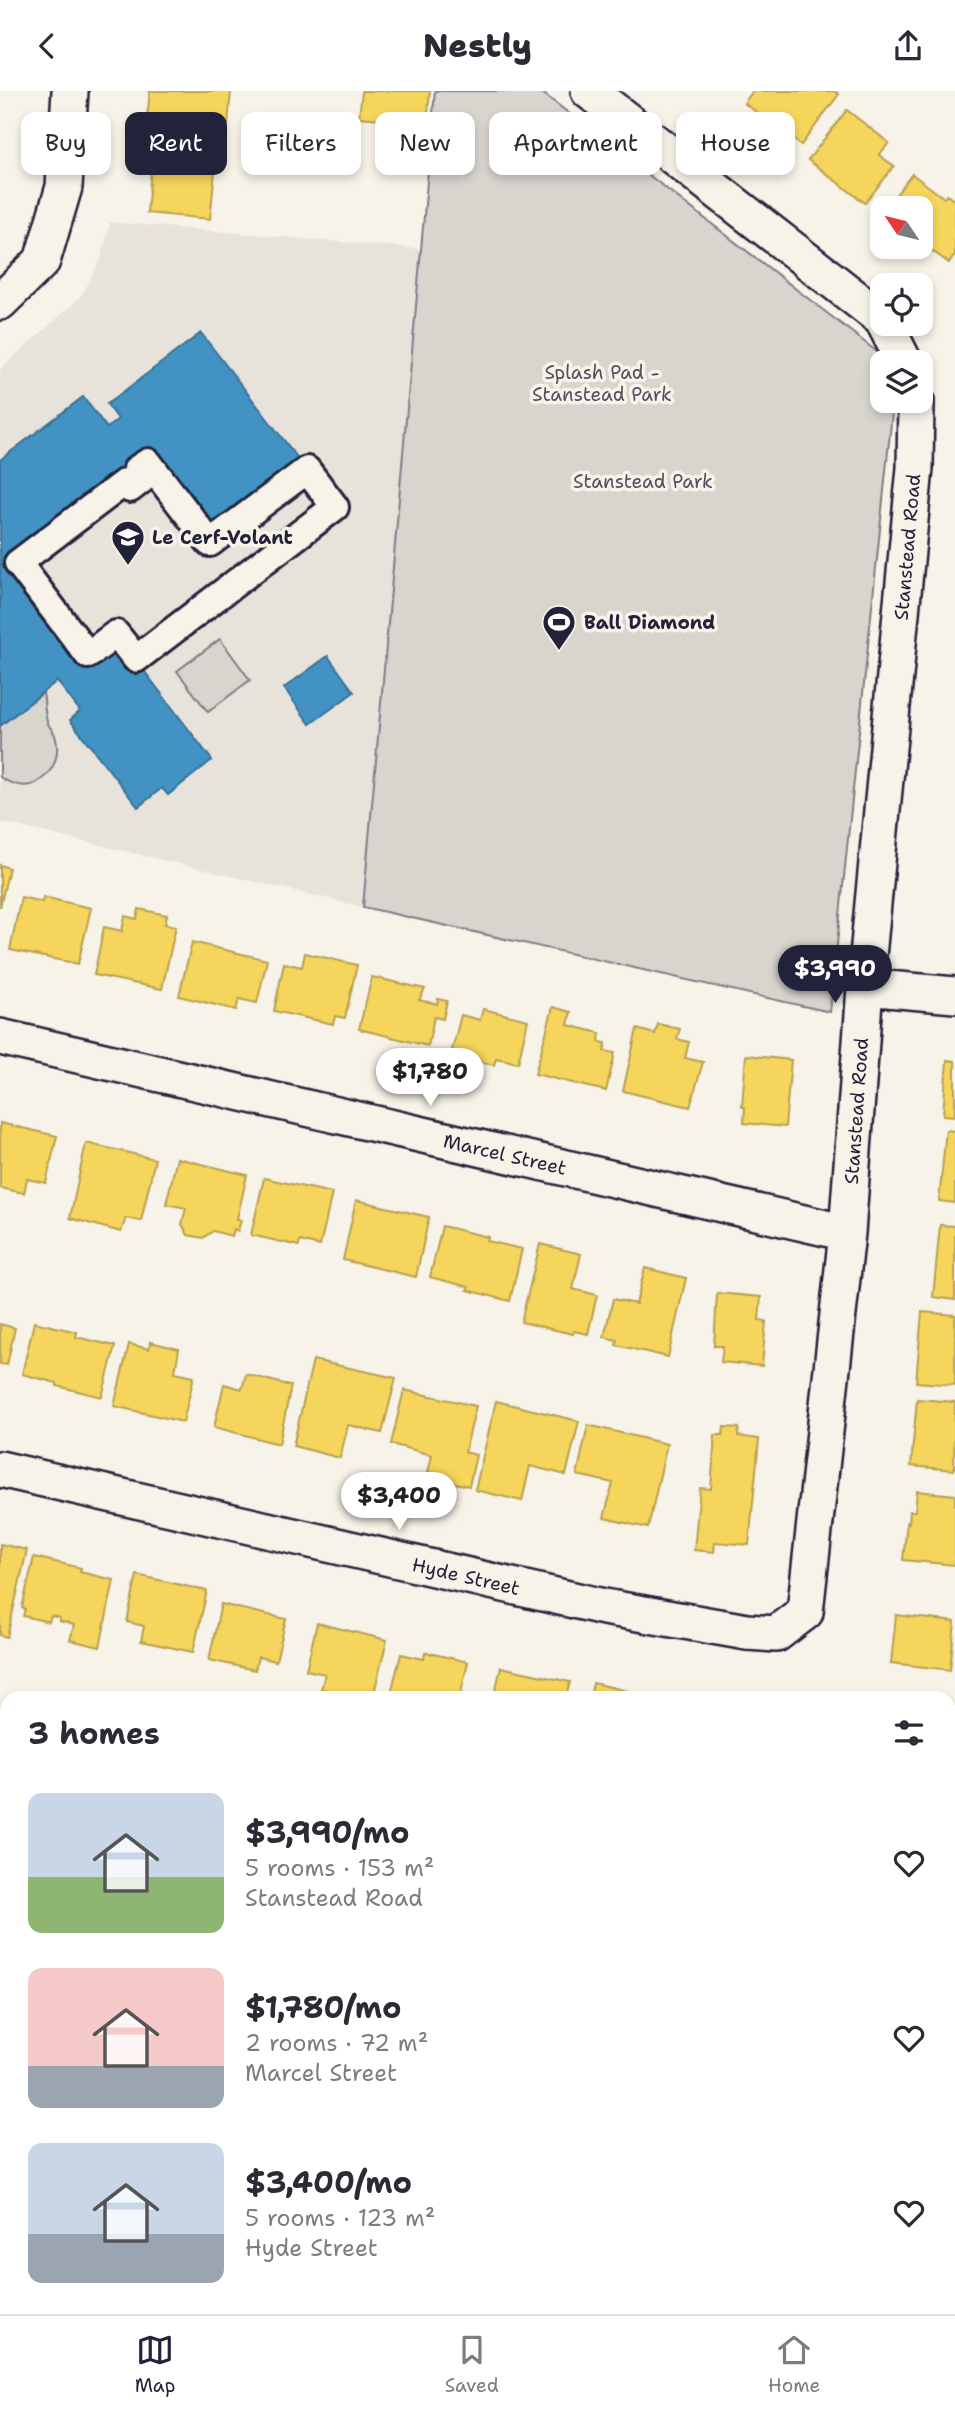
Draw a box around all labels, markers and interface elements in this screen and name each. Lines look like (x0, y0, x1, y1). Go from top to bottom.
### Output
text: Nestly (423, 24, 532, 67)
icon: back (28, 27, 66, 65)
icon: share (889, 27, 927, 65)
chip: Buy (21, 112, 111, 175)
chip: Rent (125, 112, 227, 175)
chip: Filters (241, 112, 361, 175)
chip: New (375, 112, 475, 175)
chip: Apartment (489, 112, 662, 175)
chip: House (676, 112, 795, 175)
north arrow (870, 196, 933, 259)
map controls (870, 196, 933, 413)
button: locate (870, 273, 933, 336)
button: layers (870, 350, 933, 413)
park label: Splash Pad - Stanstead Park (532, 360, 672, 407)
park label: Stanstead Park (573, 469, 713, 494)
street label: Stanstead Road (889, 473, 926, 621)
school or university icon: Le Cerf-Volant (109, 518, 147, 567)
place label: Le Cerf-Volant (152, 525, 293, 550)
sports icon: Ball Diamond (540, 603, 578, 652)
place label: Ball Diamond (584, 610, 715, 635)
pin: $3,990 (778, 946, 892, 1005)
text: $3,990 (794, 953, 876, 983)
street label: Stanstead Road (839, 1037, 874, 1185)
pin: $1,780 (373, 1049, 487, 1108)
text: $1,780 (392, 1056, 468, 1086)
street label: Marcel Street (441, 1128, 569, 1181)
pin: $3,400 (342, 1473, 456, 1532)
text: $3,400 (357, 1480, 441, 1510)
street label: Hyde Street (410, 1552, 522, 1601)
text: 3 homes (28, 1713, 160, 1754)
icon: filters (890, 1714, 928, 1752)
text: $3,990/mo (245, 1812, 410, 1853)
icon: home (84, 1821, 168, 1905)
icon: heart (890, 1844, 928, 1882)
text: 5 rooms · 153 m² (245, 1853, 434, 1883)
text: Stanstead Road (245, 1883, 423, 1913)
text: $1,780/mo (245, 1987, 402, 2028)
icon: home (84, 1996, 168, 2080)
icon: heart (890, 2019, 928, 2057)
text: 2 rooms · 72 m² (245, 2028, 428, 2058)
text: Marcel Street (245, 2058, 397, 2088)
text: $3,400/mo (245, 2162, 412, 2203)
icon: home (84, 2171, 168, 2255)
icon: heart (890, 2194, 928, 2232)
text: 5 rooms · 123 m² (245, 2203, 435, 2233)
text: Hyde Street (245, 2233, 378, 2263)
tab: Map (135, 2331, 175, 2398)
tab: Saved (445, 2331, 499, 2398)
tab: Home (768, 2331, 820, 2398)

